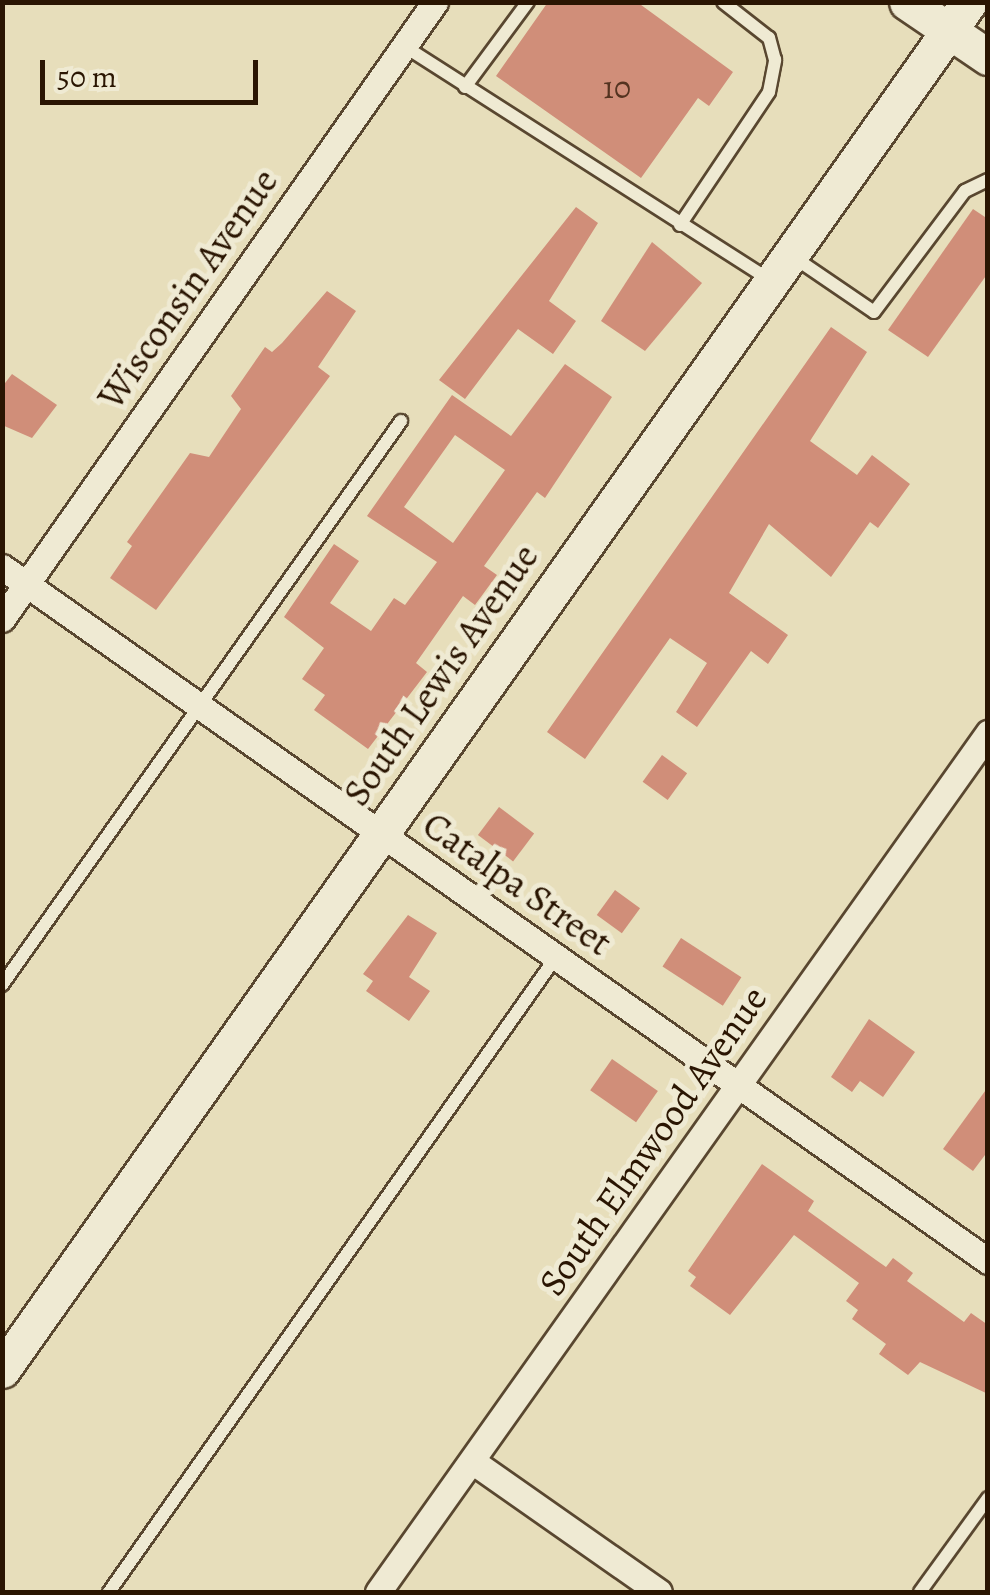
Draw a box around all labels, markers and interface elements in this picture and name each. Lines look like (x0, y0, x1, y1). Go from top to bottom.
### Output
scale bar (45, 40, 262, 102)
text: 50 m (57, 57, 117, 97)
house number: 10 (603, 68, 631, 106)
street label: Wisconsin Avenue (88, 160, 288, 418)
street label: South Lewis Avenue (334, 535, 548, 815)
street label: Catalpa Street (414, 802, 620, 966)
street label: South Elmwood Avenue (529, 978, 777, 1304)

